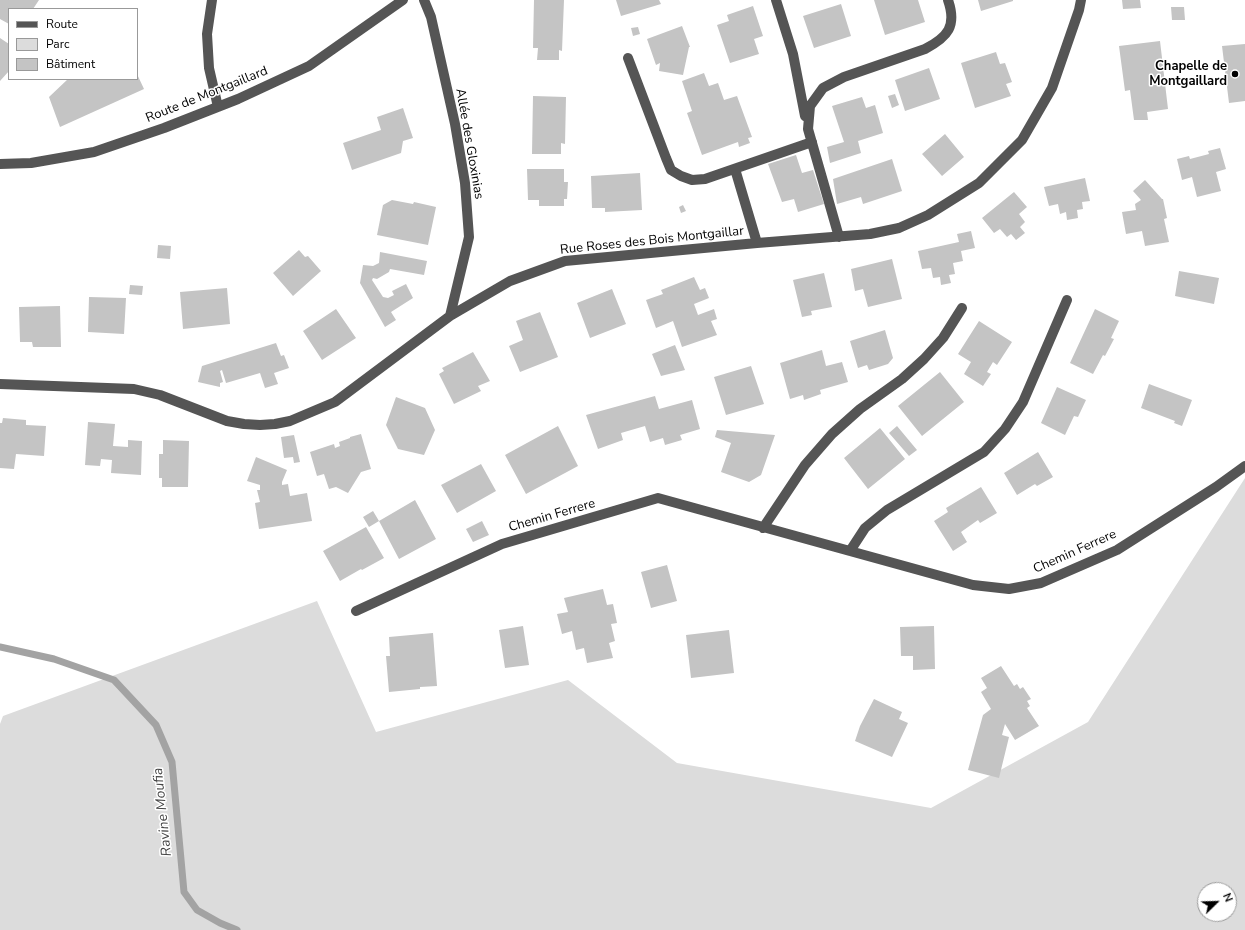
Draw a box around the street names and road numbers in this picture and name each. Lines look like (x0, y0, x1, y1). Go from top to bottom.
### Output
street label: Route de Montgaillard (144, 63, 270, 127)
street label: Allée des Gloxinias (452, 87, 486, 201)
street label: Rue Roses des Bois Montgaillar (559, 224, 745, 258)
street label: Chemin Ferrere (507, 496, 597, 536)
street label: Chemin Ferrere (1031, 527, 1119, 577)

